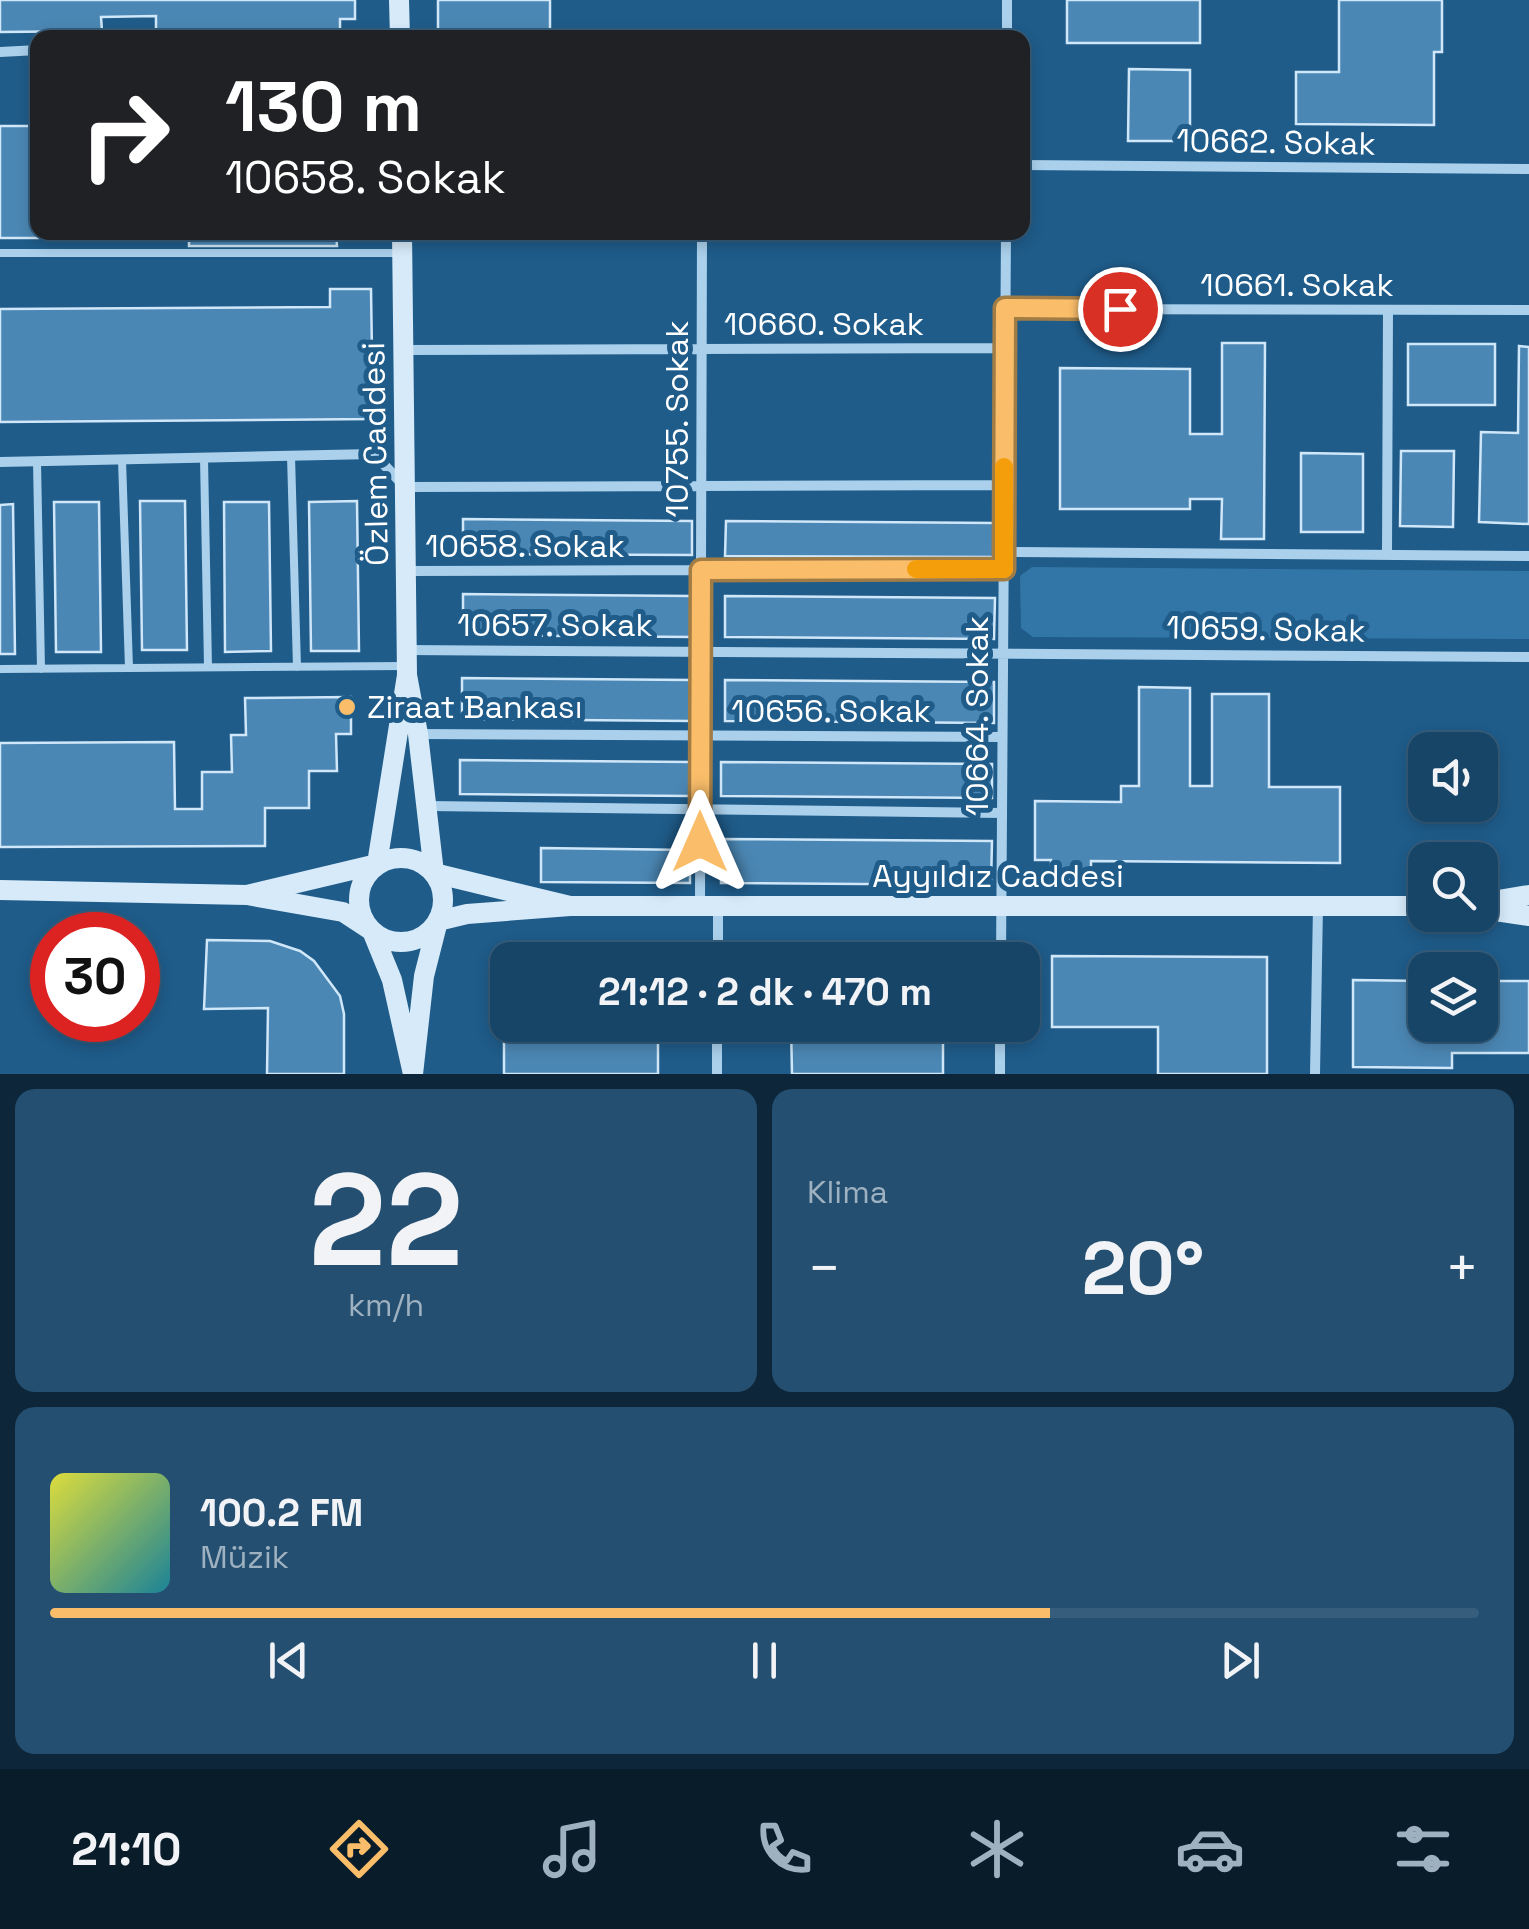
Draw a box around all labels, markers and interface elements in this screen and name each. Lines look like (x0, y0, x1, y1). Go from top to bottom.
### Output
text: 130 m (225, 62, 422, 151)
icon: right (60, 70, 190, 200)
street label: 10662. Sokak (1176, 120, 1376, 164)
text: 10658. Sokak (225, 149, 506, 206)
street label: 10661. Sokak (1200, 265, 1394, 305)
pin (1078, 267, 1163, 352)
icon: arrive (1093, 282, 1148, 337)
street label: 10660. Sokak (724, 304, 924, 344)
street label: 10755. Sokak (657, 321, 697, 517)
street label: Özlem Caddesi (353, 342, 397, 566)
street label: 10658. Sokak (425, 526, 625, 566)
street label: 10657. Sokak (457, 605, 653, 645)
street label: 10659. Sokak (1166, 607, 1366, 651)
street label: 10664. Sokak (957, 616, 997, 816)
place label: Ziraat Bankası (367, 687, 583, 727)
street label: 10656. Sokak (731, 691, 931, 731)
marker: Ziraat Bankası (336, 696, 358, 718)
map controls (1408, 732, 1498, 1042)
button: sound (1408, 732, 1498, 822)
position arrow (648, 790, 752, 894)
button: search (1408, 842, 1498, 932)
street label: Ayyıldız Caddesi (872, 856, 1124, 896)
speed limit sign: 30 (30, 912, 160, 1042)
button: layers (1408, 952, 1498, 1042)
text: 21:12 · 2 dk · 470 m (598, 968, 932, 1016)
text: 22 (309, 1137, 463, 1303)
text: Klima (807, 1172, 888, 1212)
text: 20° (1082, 1220, 1204, 1316)
text: − (807, 1233, 841, 1303)
text: + (1445, 1233, 1479, 1303)
text: km/h (348, 1285, 424, 1325)
text: 100.2 FM (200, 1489, 363, 1537)
text: Müzik (200, 1537, 289, 1577)
icon: previous (261, 1633, 316, 1688)
icon: pause (737, 1633, 792, 1688)
icon: next (1213, 1633, 1268, 1688)
icon: directions (324, 1814, 394, 1884)
icon: music (537, 1814, 607, 1884)
icon: phone (749, 1814, 819, 1884)
icon: climate (962, 1814, 1032, 1884)
icon: car (1175, 1814, 1245, 1884)
icon: filters (1388, 1814, 1458, 1884)
text: 21:10 (71, 1821, 181, 1878)

